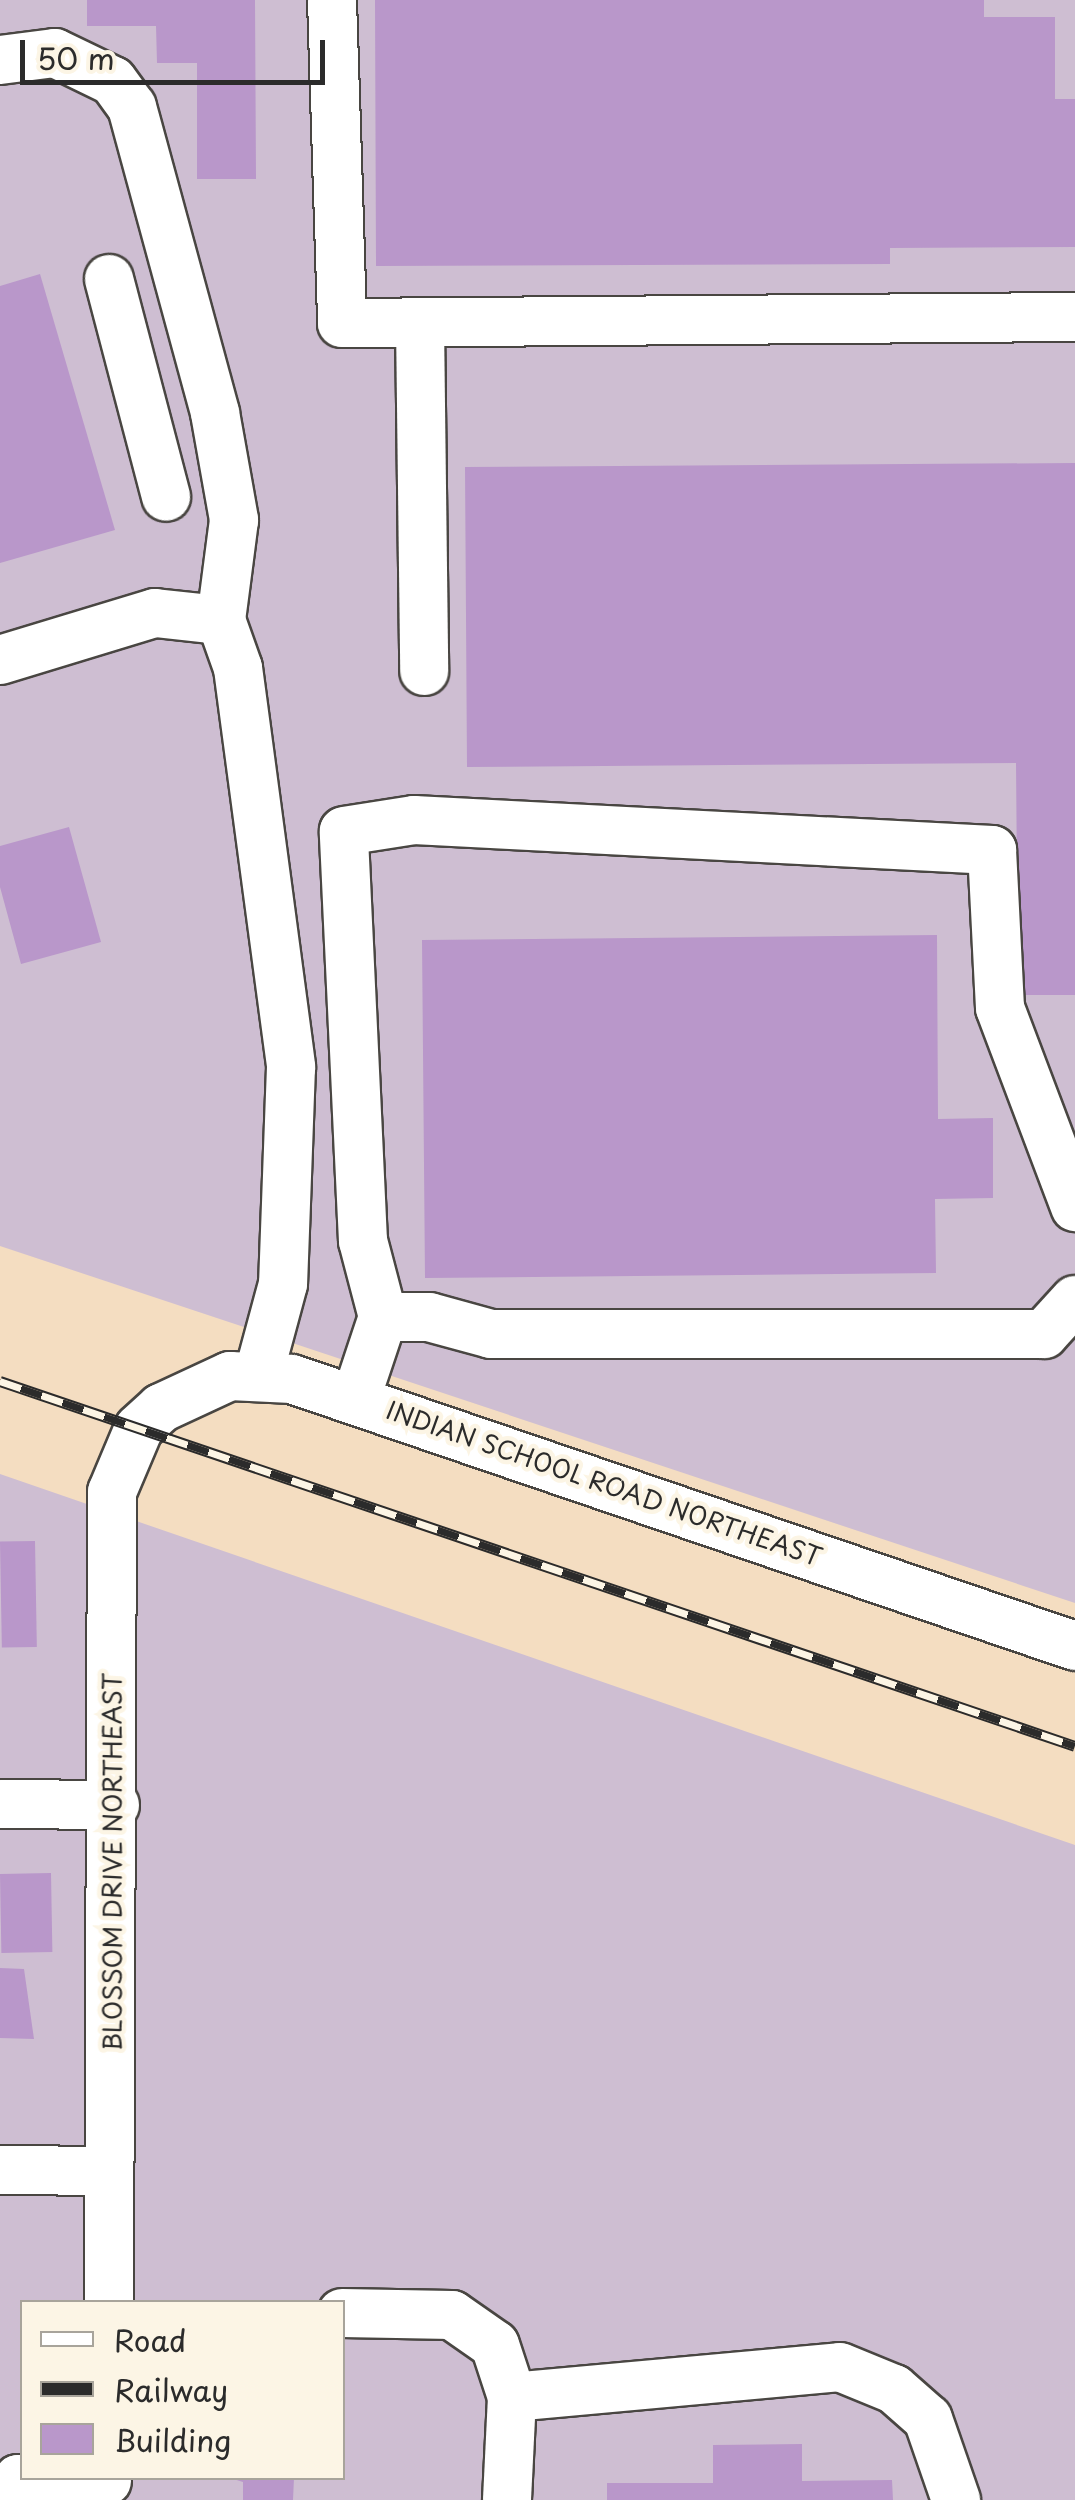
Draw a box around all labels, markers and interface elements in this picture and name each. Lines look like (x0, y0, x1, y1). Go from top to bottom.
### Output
scale bar (25, 20, 330, 82)
text: 50 m (37, 35, 115, 80)
street label: INDIAN SCHOOL ROAD NORTHEAST (380, 1394, 828, 1572)
street label: BLOSSOM DRIVE NORTHEAST (97, 1673, 127, 2051)
legend (20, 2300, 345, 2480)
text: Road (114, 2317, 187, 2362)
text: Railway (114, 2367, 228, 2412)
text: Building (114, 2417, 231, 2462)

